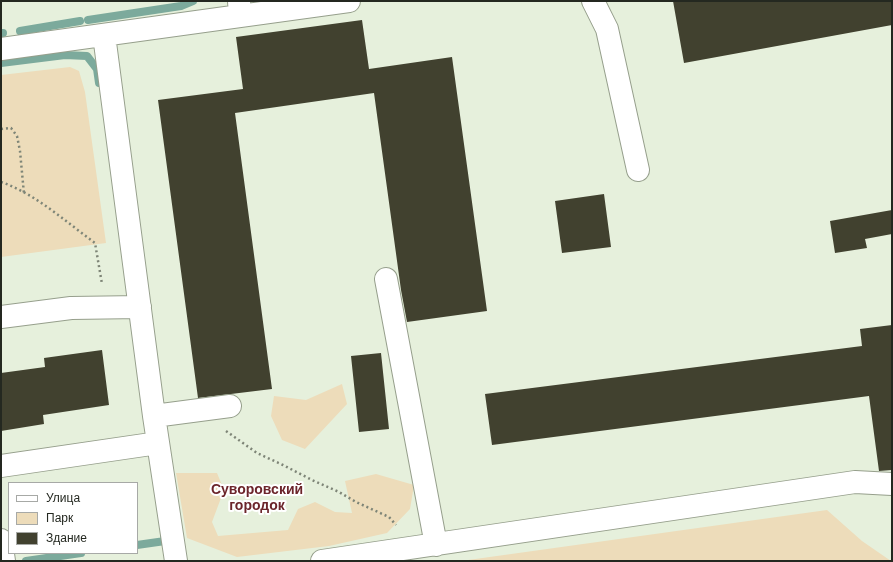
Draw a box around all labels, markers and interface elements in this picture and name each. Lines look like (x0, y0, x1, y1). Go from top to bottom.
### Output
legend (8, 482, 138, 554)
district label: Суворовский городок (211, 482, 303, 514)
text: Улица (46, 491, 80, 505)
text: Парк (46, 511, 73, 525)
text: Здание (46, 531, 87, 545)

